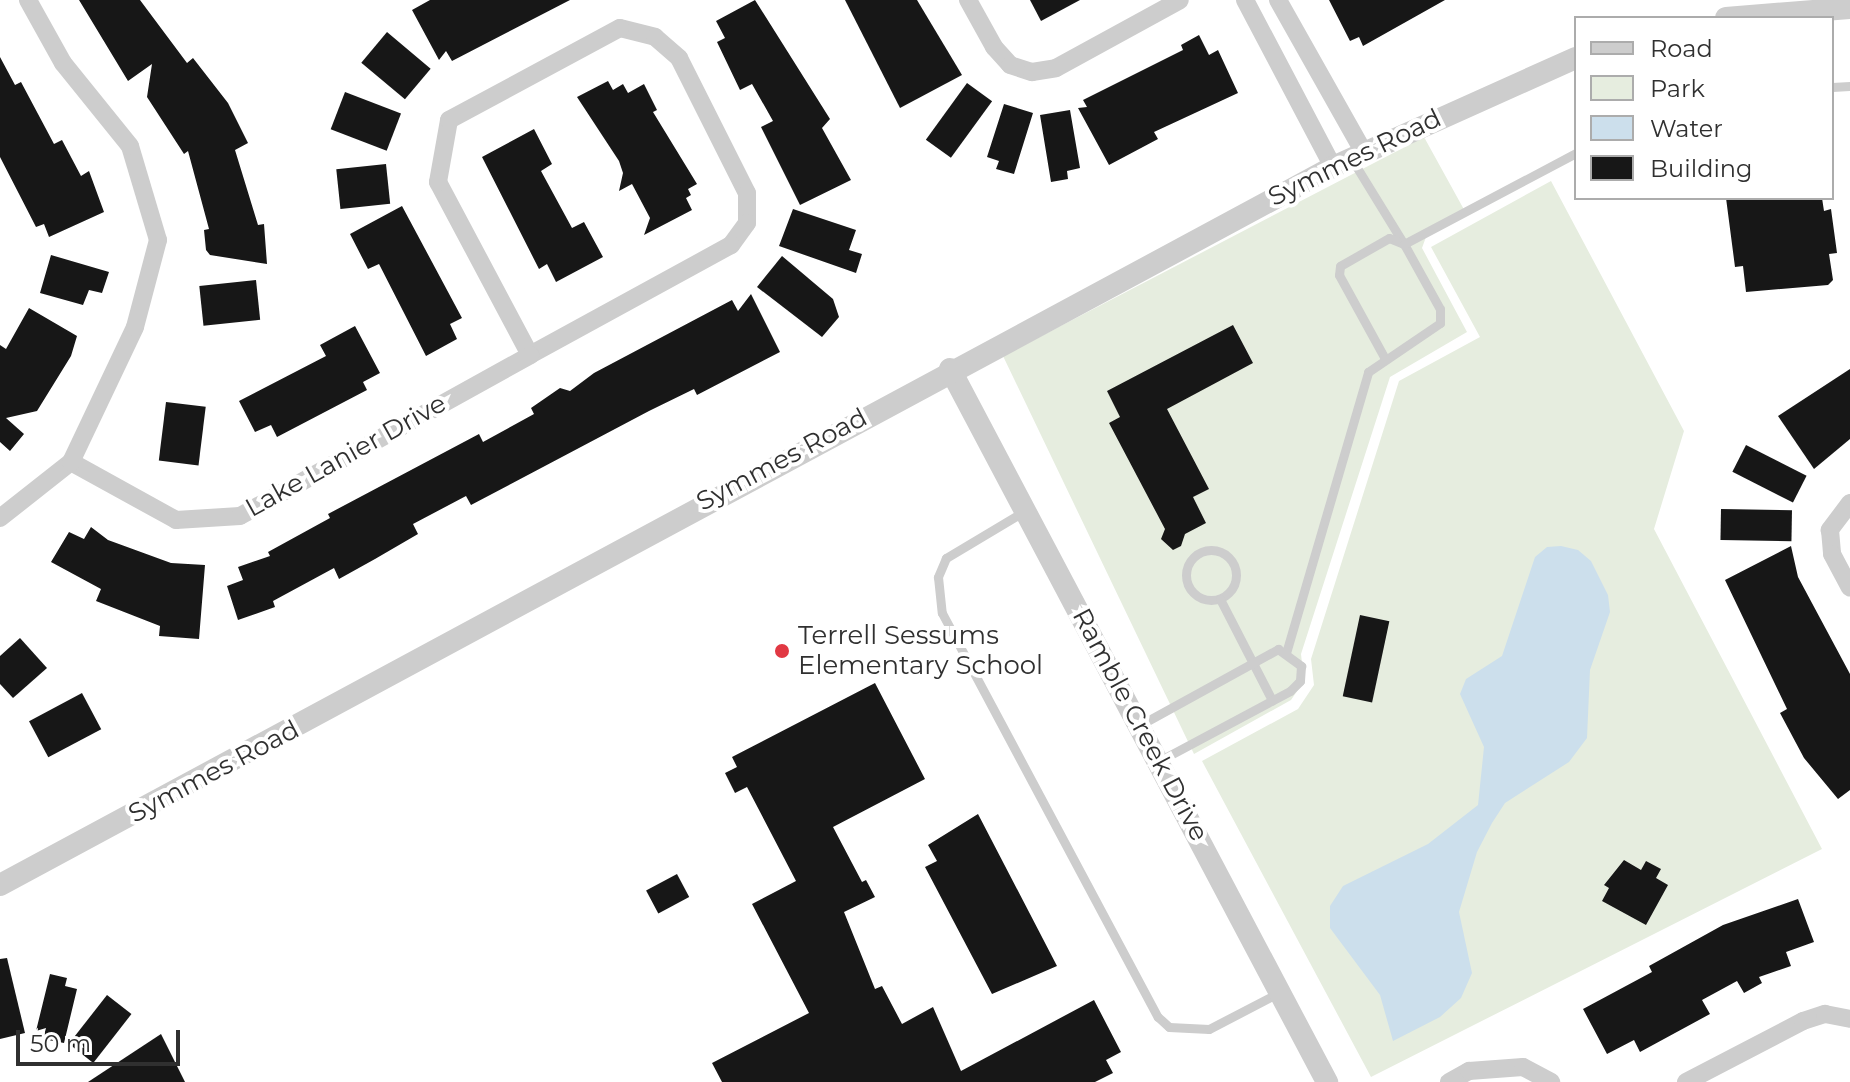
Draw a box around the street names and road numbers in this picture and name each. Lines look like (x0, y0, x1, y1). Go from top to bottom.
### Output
street label: Symmes Road (1263, 103, 1447, 213)
street label: Lake Lanier Drive (240, 388, 452, 524)
street label: Symmes Road (691, 402, 873, 518)
street label: Ramble Creek Drive (1065, 603, 1215, 847)
street label: Symmes Road (123, 714, 305, 830)

